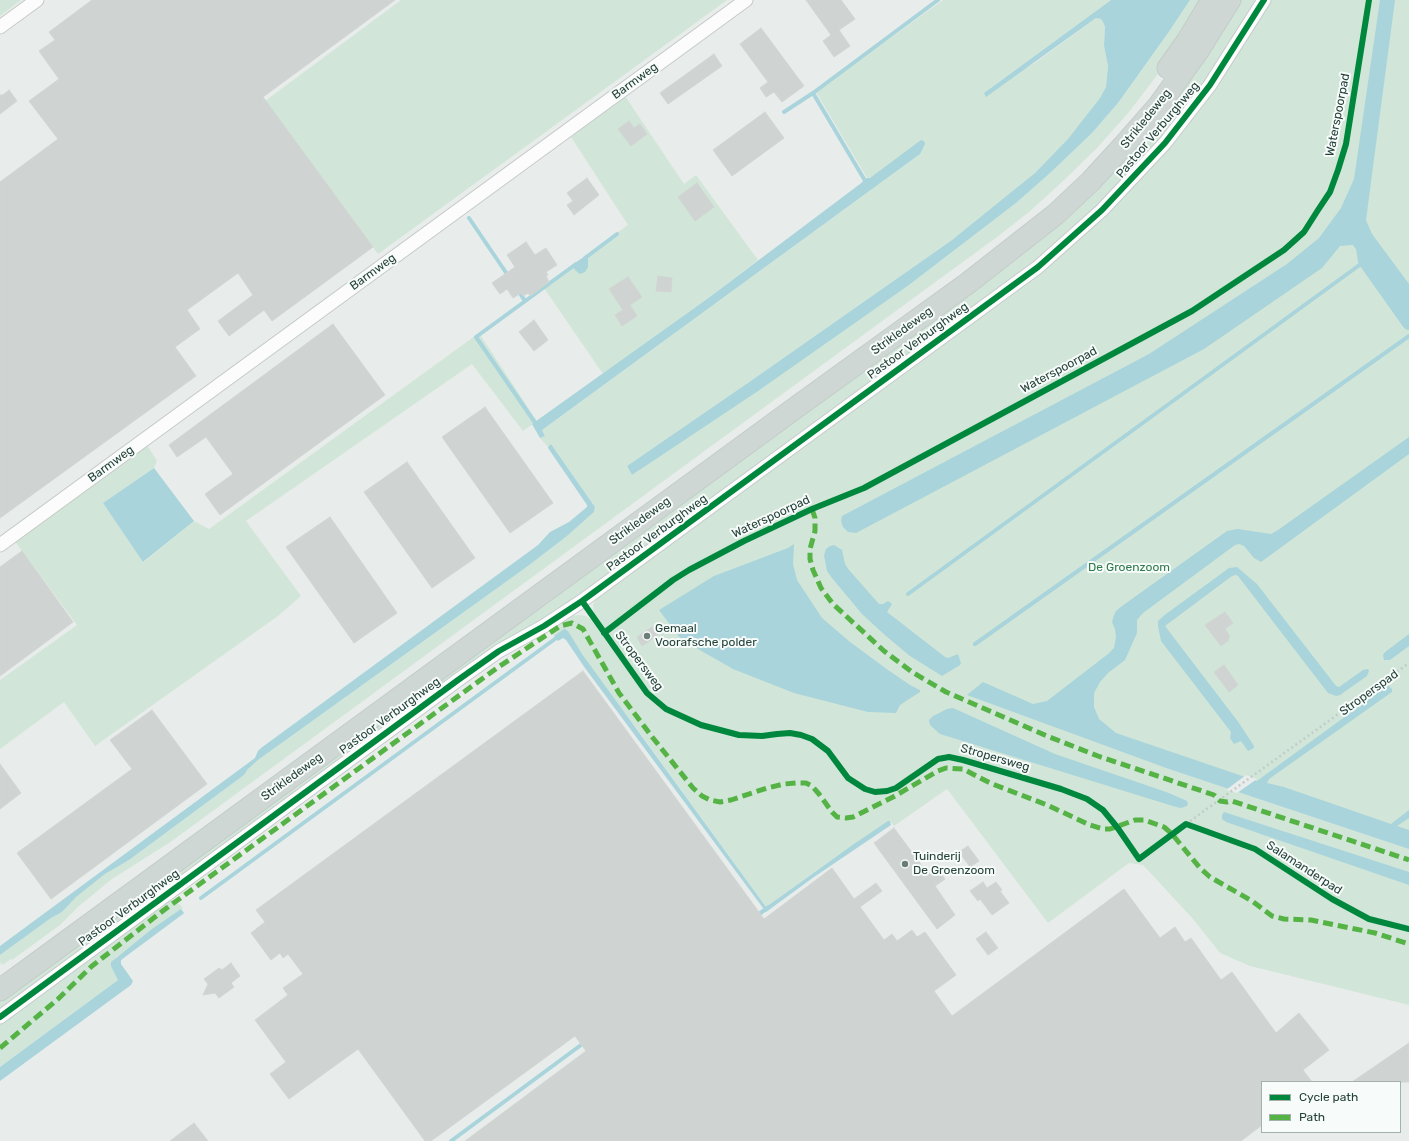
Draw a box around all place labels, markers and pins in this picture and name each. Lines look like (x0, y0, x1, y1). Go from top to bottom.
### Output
place label: Gemaal Voorafsche polder (655, 622, 757, 650)
marker: Gemaal Voorafsche polder (642, 631, 652, 641)
place label: Tuinderij De Groenzoom (913, 850, 995, 878)
marker: Tuinderij De Groenzoom (900, 859, 910, 869)

